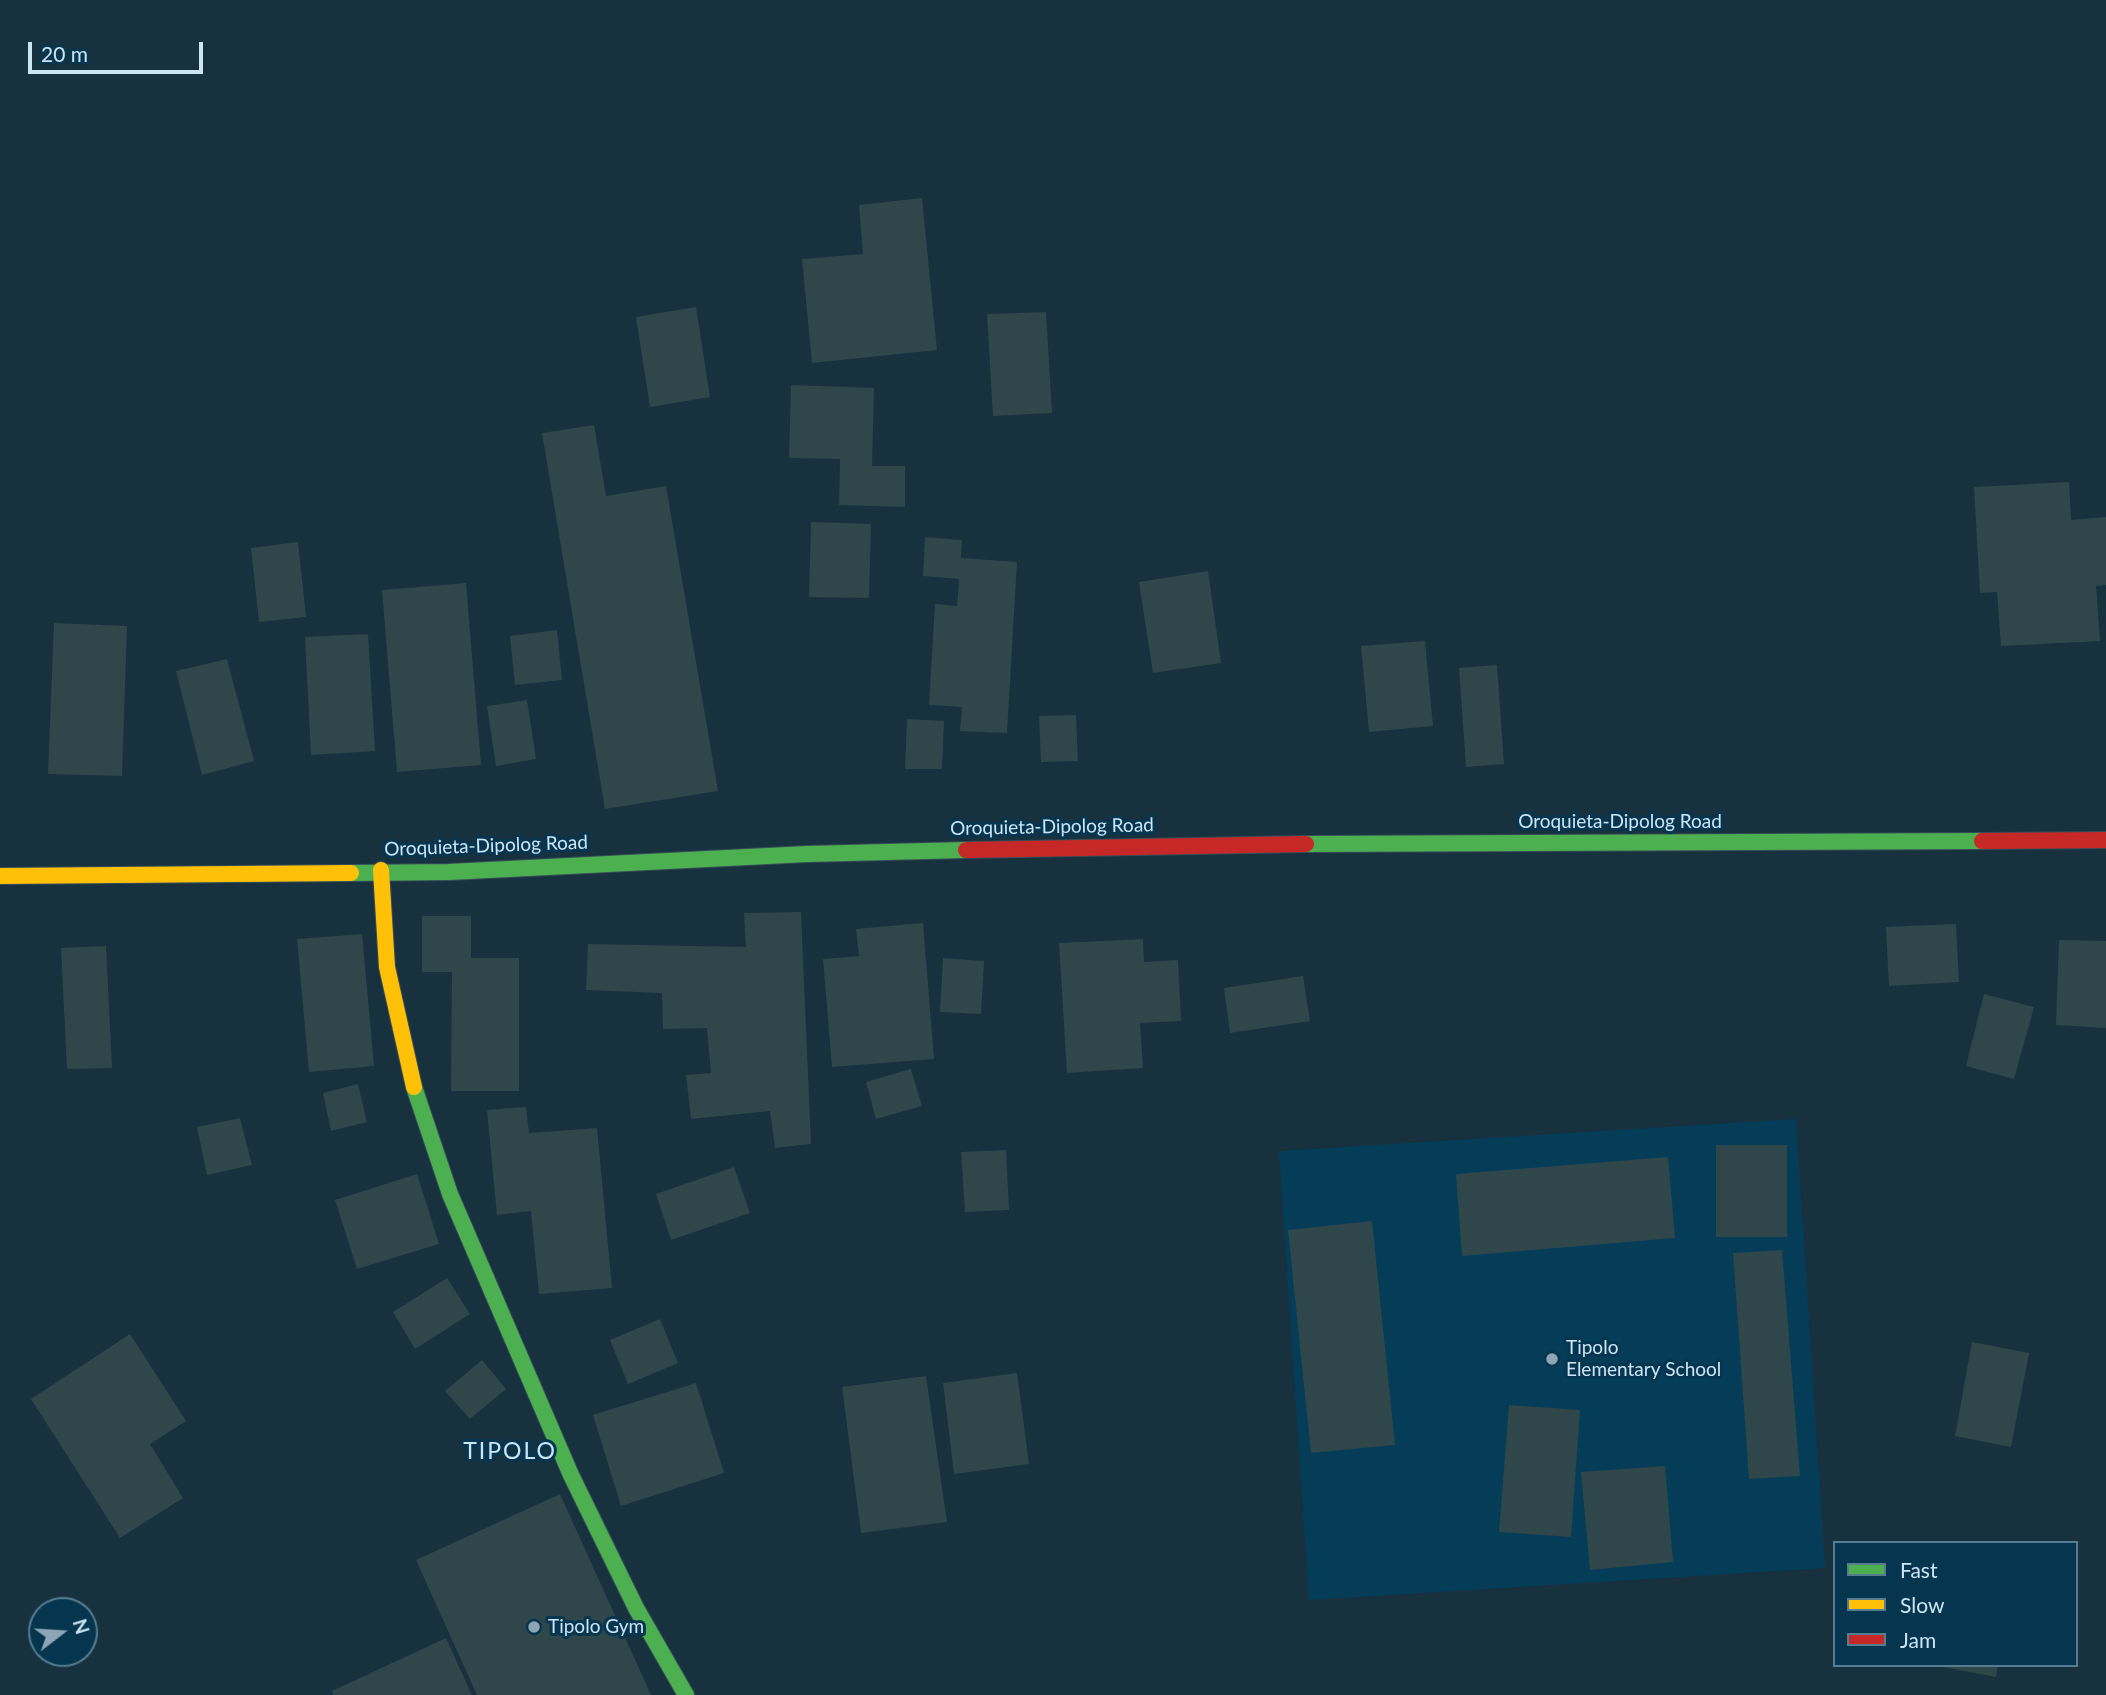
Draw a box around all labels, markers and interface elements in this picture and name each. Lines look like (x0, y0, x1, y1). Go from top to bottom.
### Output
scale bar (32, 28, 206, 72)
text: 20 m (41, 41, 88, 66)
street label: Oroquieta-Dipolog Road (1518, 811, 1722, 833)
street label: Oroquieta-Dipolog Road (950, 814, 1154, 840)
street label: Oroquieta-Dipolog Road (384, 831, 588, 861)
place label: Tipolo Elementary School (1566, 1337, 1721, 1381)
marker: Tipolo Elementary School (1544, 1351, 1560, 1367)
district label: TIPOLO (464, 1438, 556, 1466)
legend (1833, 1541, 2078, 1667)
text: Fast (1900, 1557, 1937, 1582)
text: Slow (1900, 1592, 1944, 1617)
north arrow (28, 1597, 98, 1667)
text: N (69, 1616, 95, 1637)
place label: Tipolo Gym (548, 1616, 644, 1638)
marker: Tipolo Gym (526, 1619, 542, 1635)
text: Jam (1900, 1627, 1936, 1652)

